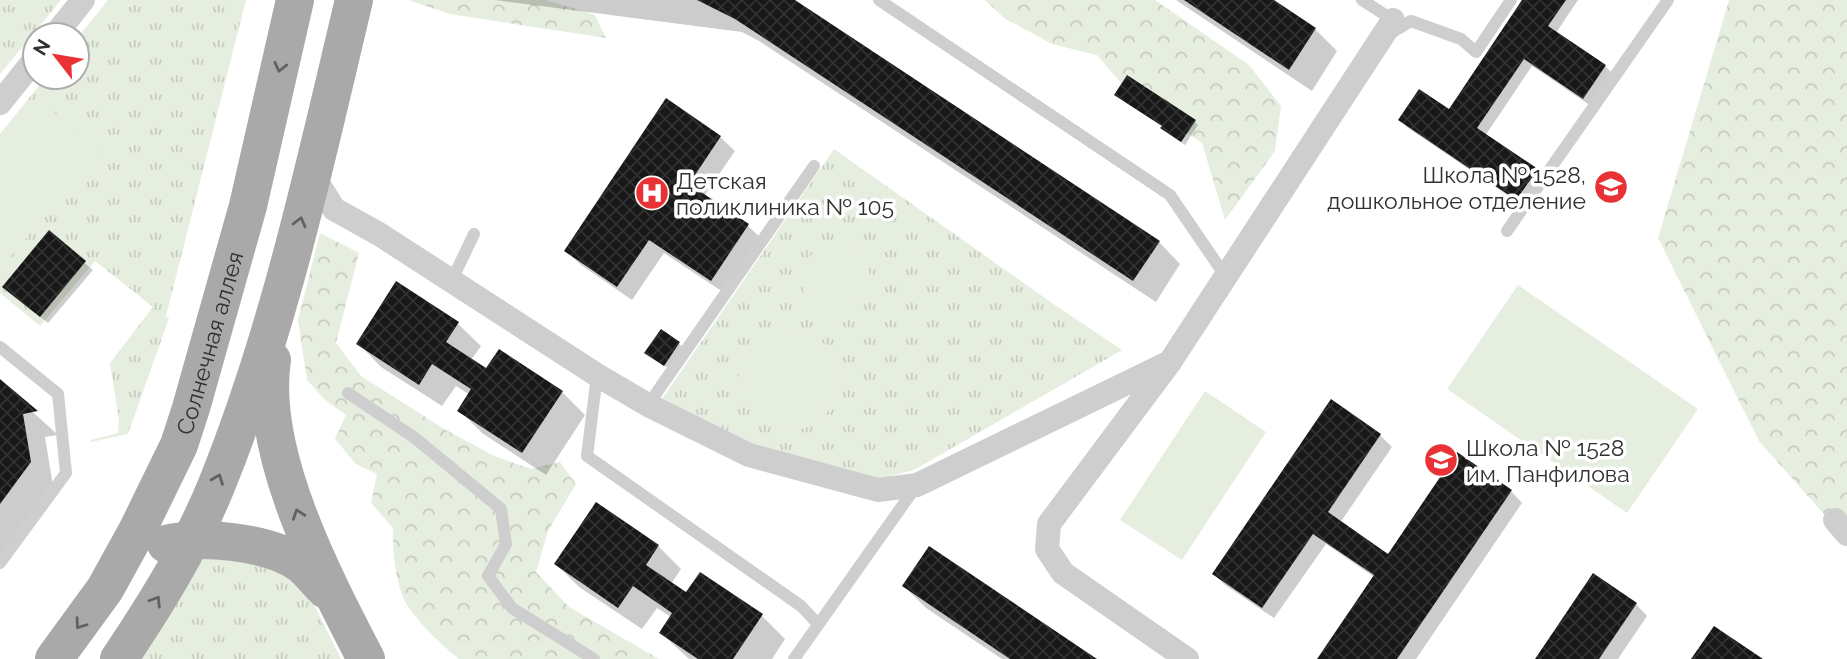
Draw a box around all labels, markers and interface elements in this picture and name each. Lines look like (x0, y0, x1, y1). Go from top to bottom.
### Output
north arrow (21, 21, 91, 91)
text: N (28, 35, 55, 59)
one-way arrow (274, 60, 288, 72)
place label: Школа № 1528, дошкольное отделение (1327, 161, 1586, 214)
place label: Детская поликлиника № 105 (676, 167, 894, 220)
school or university icon: Школа № 1528, дошкольное отделение (1592, 168, 1630, 206)
hospital icon: Детская поликлиника № 105 (633, 174, 671, 212)
one-way arrow (292, 216, 306, 228)
street label: Солнечная аллея (170, 248, 248, 438)
place label: Школа № 1528 им. Панфилова (1466, 434, 1630, 487)
school or university icon: Школа № 1528 им. Панфилова (1422, 441, 1460, 479)
one-way arrow (210, 474, 224, 486)
one-way arrow (293, 508, 307, 520)
one-way arrow (147, 596, 160, 609)
one-way arrow (76, 616, 88, 629)

